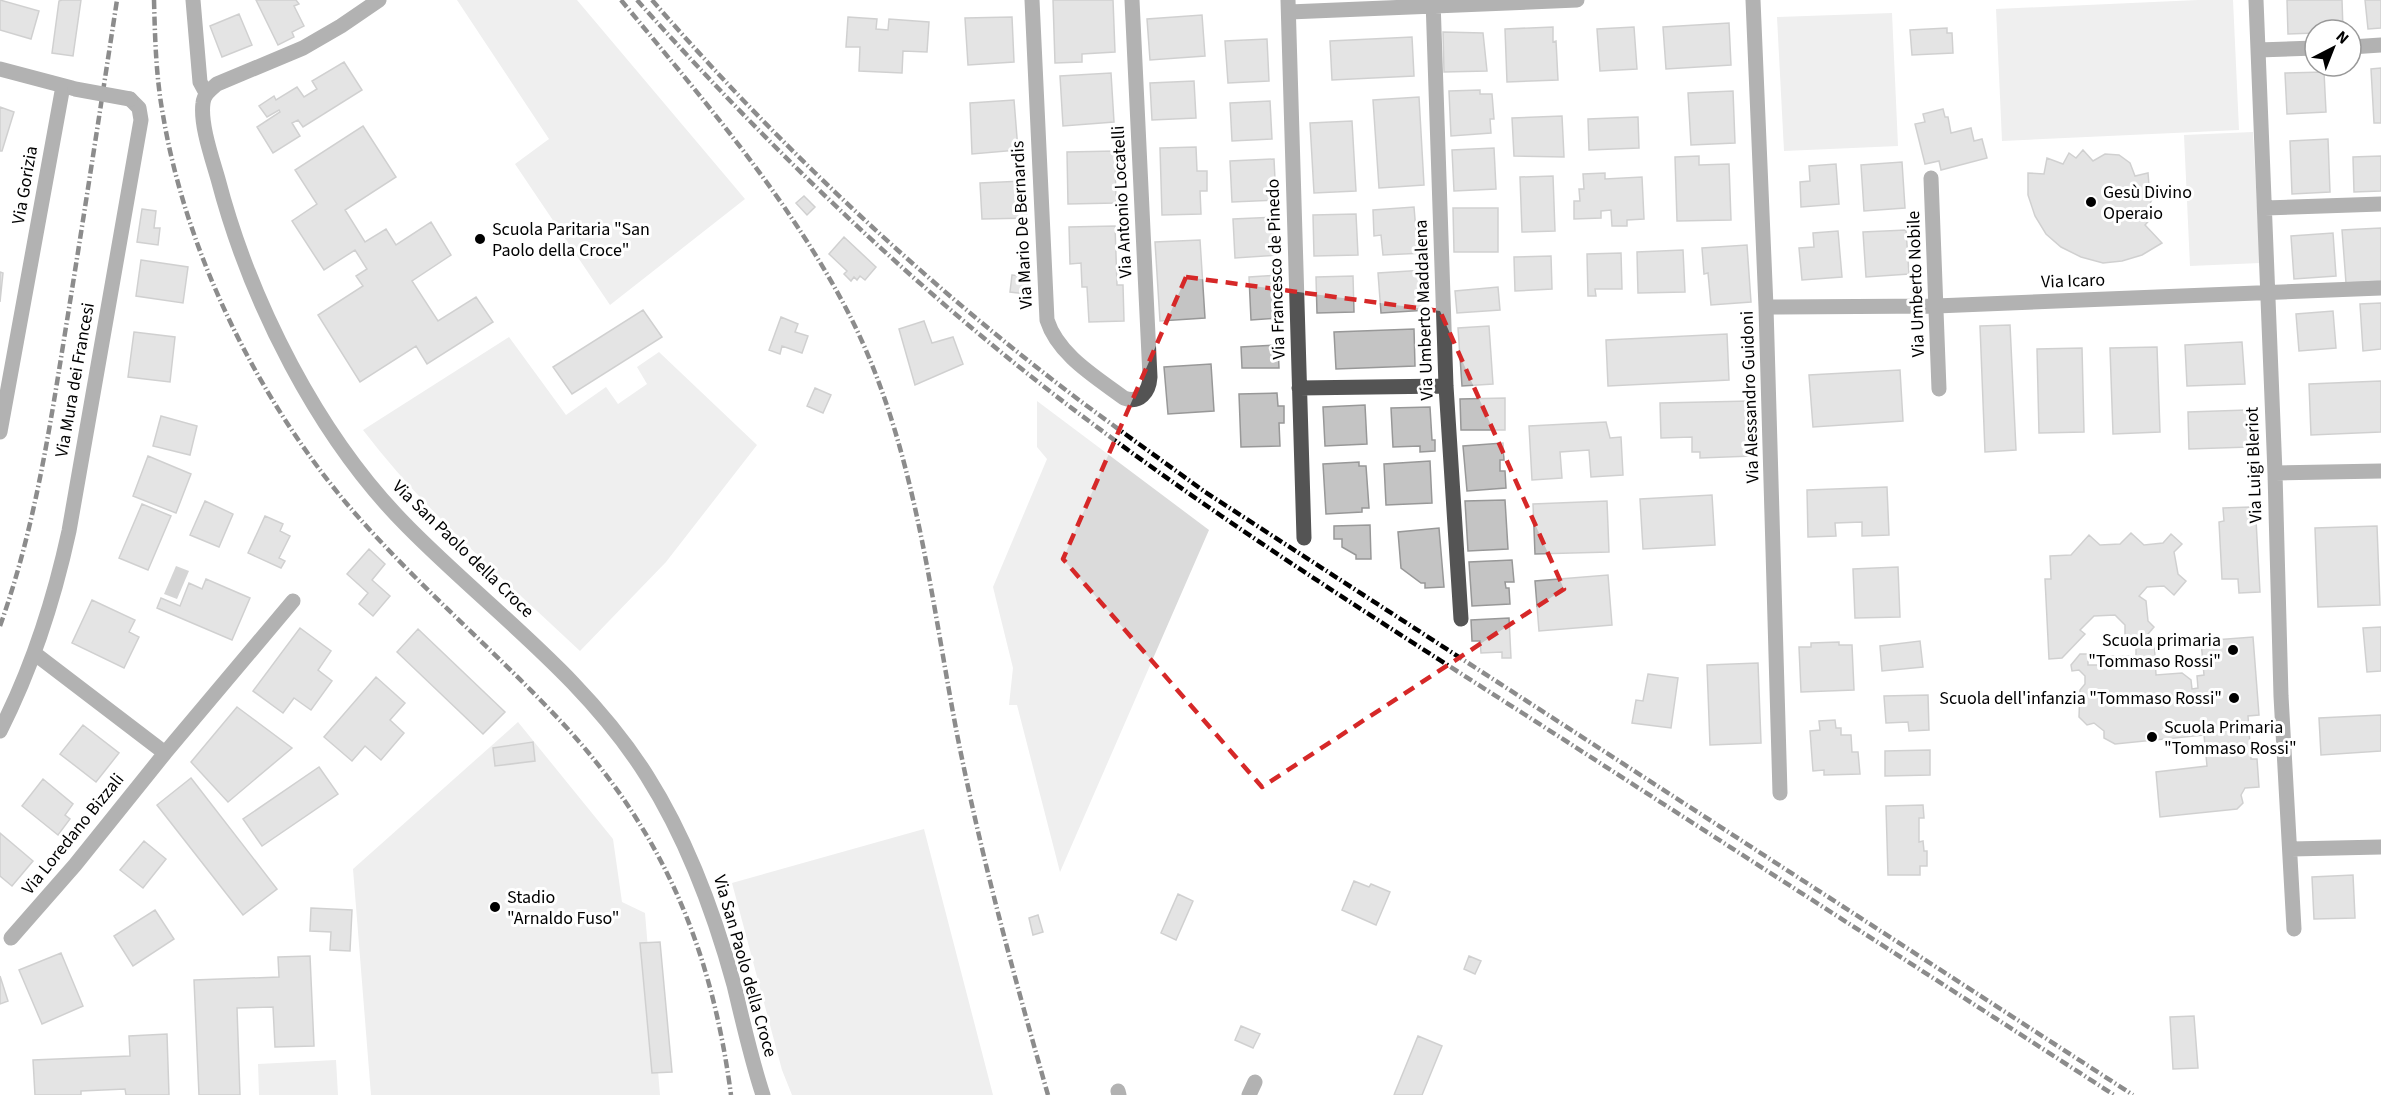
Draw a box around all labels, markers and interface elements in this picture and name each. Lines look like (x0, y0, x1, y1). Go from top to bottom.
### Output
north arrow (2303, 18, 2363, 78)
text: N (2331, 26, 2354, 49)
street label: Via Antonio Locatelli (1106, 125, 1138, 279)
street label: Via Mario De Bernardis (1005, 140, 1039, 310)
street label: Via Gorizia (6, 144, 44, 226)
street label: Via Francesco de Pinedo (1260, 178, 1292, 360)
place label: Gesù Divino Operaio (2103, 180, 2192, 226)
marker: Gesù Divino Operaio (2084, 195, 2098, 209)
street label: Via Umberto Nobile (1901, 210, 1931, 358)
place label: Scuola Paritaria "San Paolo della Croce" (492, 217, 650, 263)
street label: Via Umberto Maddalena (1408, 219, 1440, 401)
marker: Scuola Paritaria "San Paolo della Croce" (473, 232, 487, 246)
street label: Via Icaro (2041, 267, 2105, 295)
street label: Via Mura dei Francesi (49, 301, 101, 459)
street label: Via Alessandro Guidoni (1734, 310, 1766, 484)
street label: Via Luigi Bleriot (2239, 406, 2269, 524)
street label: Via San Paolo della Croce (387, 475, 539, 623)
place label: Scuola primaria "Tommaso Rossi" (2088, 628, 2221, 674)
marker: Scuola primaria "Tommaso Rossi" (2226, 643, 2240, 657)
place label: Scuola dell'infanzia "Tommaso Rossi" (1939, 686, 2222, 711)
marker: Scuola dell'infanzia "Tommaso Rossi" (2227, 691, 2241, 705)
place label: Scuola Primaria "Tommaso Rossi" (2164, 715, 2297, 761)
marker: Scuola Primaria "Tommaso Rossi" (2145, 730, 2159, 744)
street label: Via Loredano Bizzali (16, 768, 130, 900)
street label: Via San Paolo della Croce (707, 872, 783, 1060)
place label: Stadio "Arnaldo Fuso" (507, 885, 619, 931)
marker: Stadio "Arnaldo Fuso" (488, 900, 502, 914)

